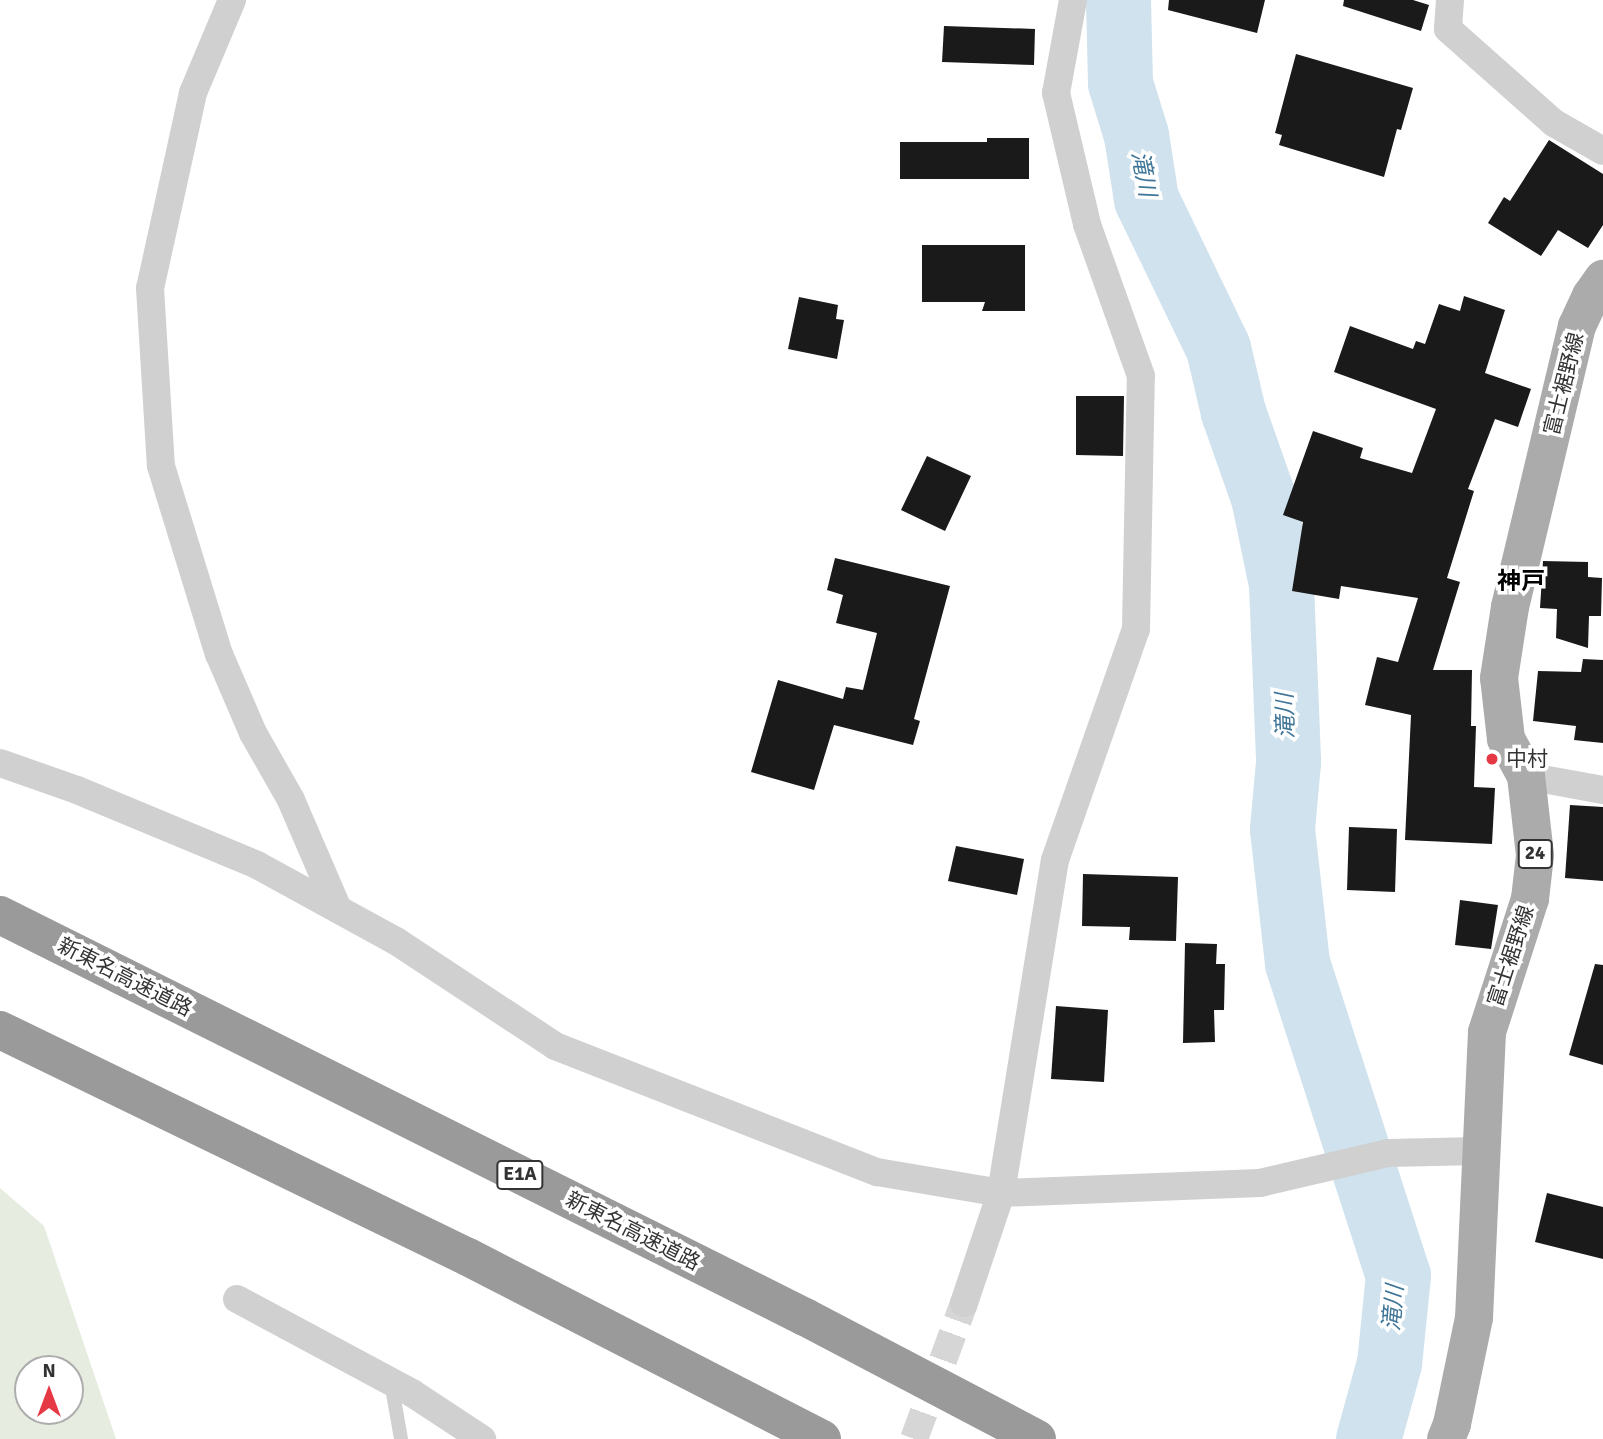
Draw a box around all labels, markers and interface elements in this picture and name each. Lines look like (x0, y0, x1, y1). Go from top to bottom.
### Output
water label: 滝川 (1125, 149, 1161, 199)
street label: 富士裾野線 (1539, 330, 1589, 438)
district label: 神戸 (1497, 568, 1545, 596)
water label: 滝川 (1271, 693, 1301, 739)
place label: 中村 (1506, 746, 1548, 772)
marker: 中村 (1484, 751, 1500, 767)
road number: 24 (1518, 838, 1552, 870)
street label: 富士裾野線 (1483, 902, 1539, 1010)
street label: 新東名高速道路 (54, 932, 196, 1022)
road number: E1A (496, 1160, 544, 1190)
street label: 新東名高速道路 (562, 1186, 704, 1276)
water label: 滝川 (1378, 1284, 1410, 1332)
north arrow (14, 1355, 84, 1425)
text: N (42, 1359, 56, 1383)

